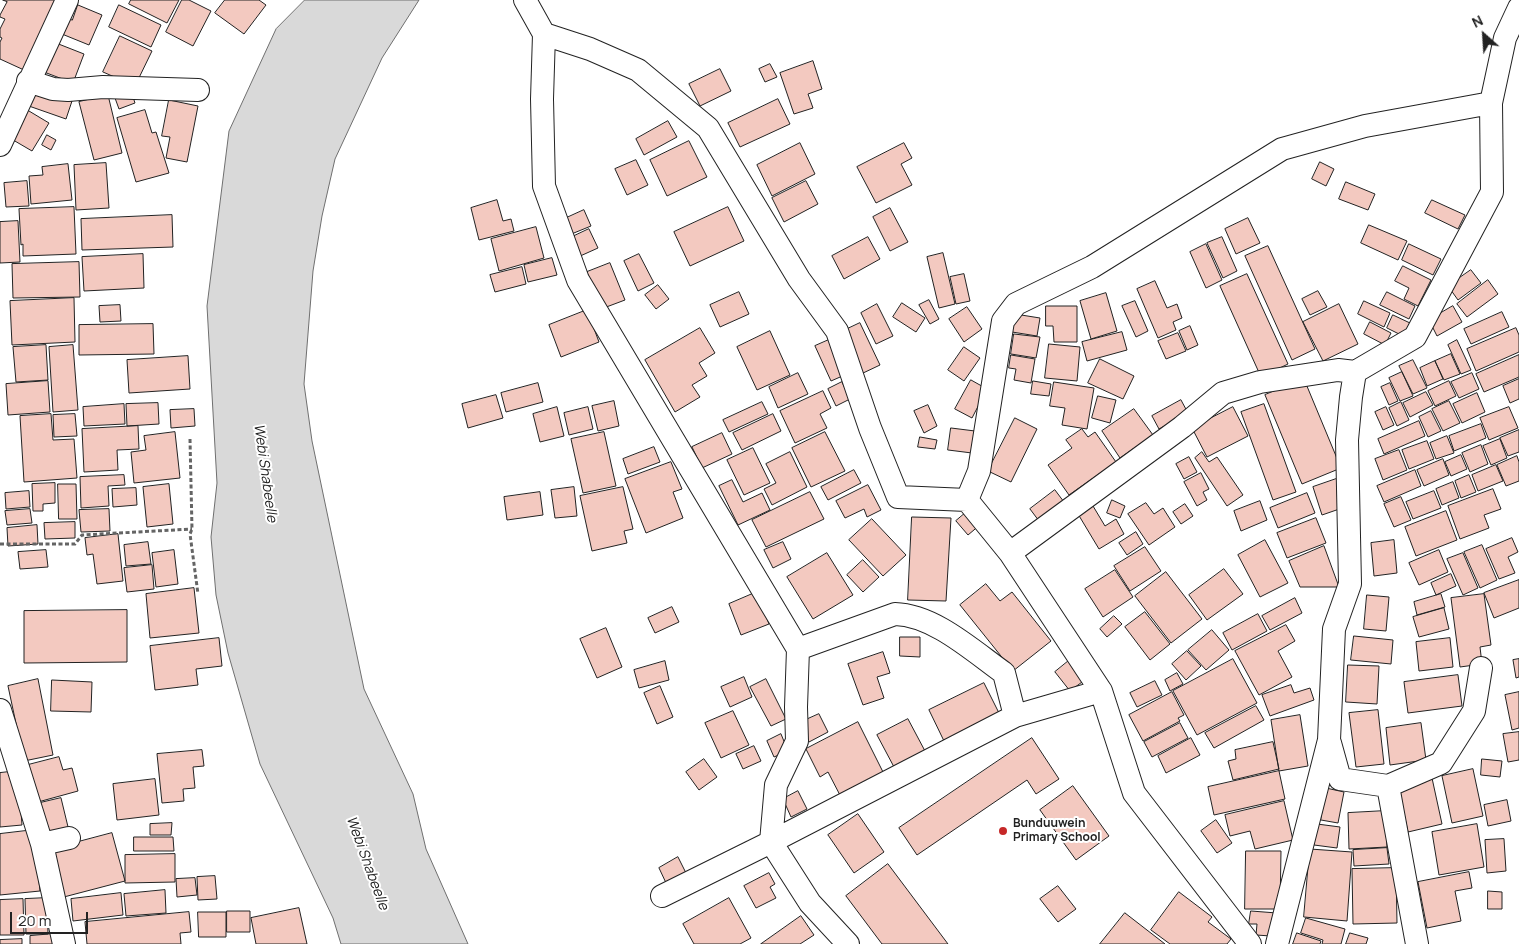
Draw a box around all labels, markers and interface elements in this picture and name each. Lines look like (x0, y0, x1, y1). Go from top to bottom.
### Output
north arrow (1459, 10, 1509, 60)
text: N (1469, 10, 1486, 32)
water label: Webi Shabeelle (250, 423, 280, 523)
water label: Webi Shabeelle (342, 814, 392, 912)
place label: Bunduuwein Primary School (1013, 817, 1101, 845)
marker: Bunduuwein Primary School (997, 825, 1009, 837)
scale bar (12, 902, 90, 934)
text: 20 m (18, 910, 51, 931)

